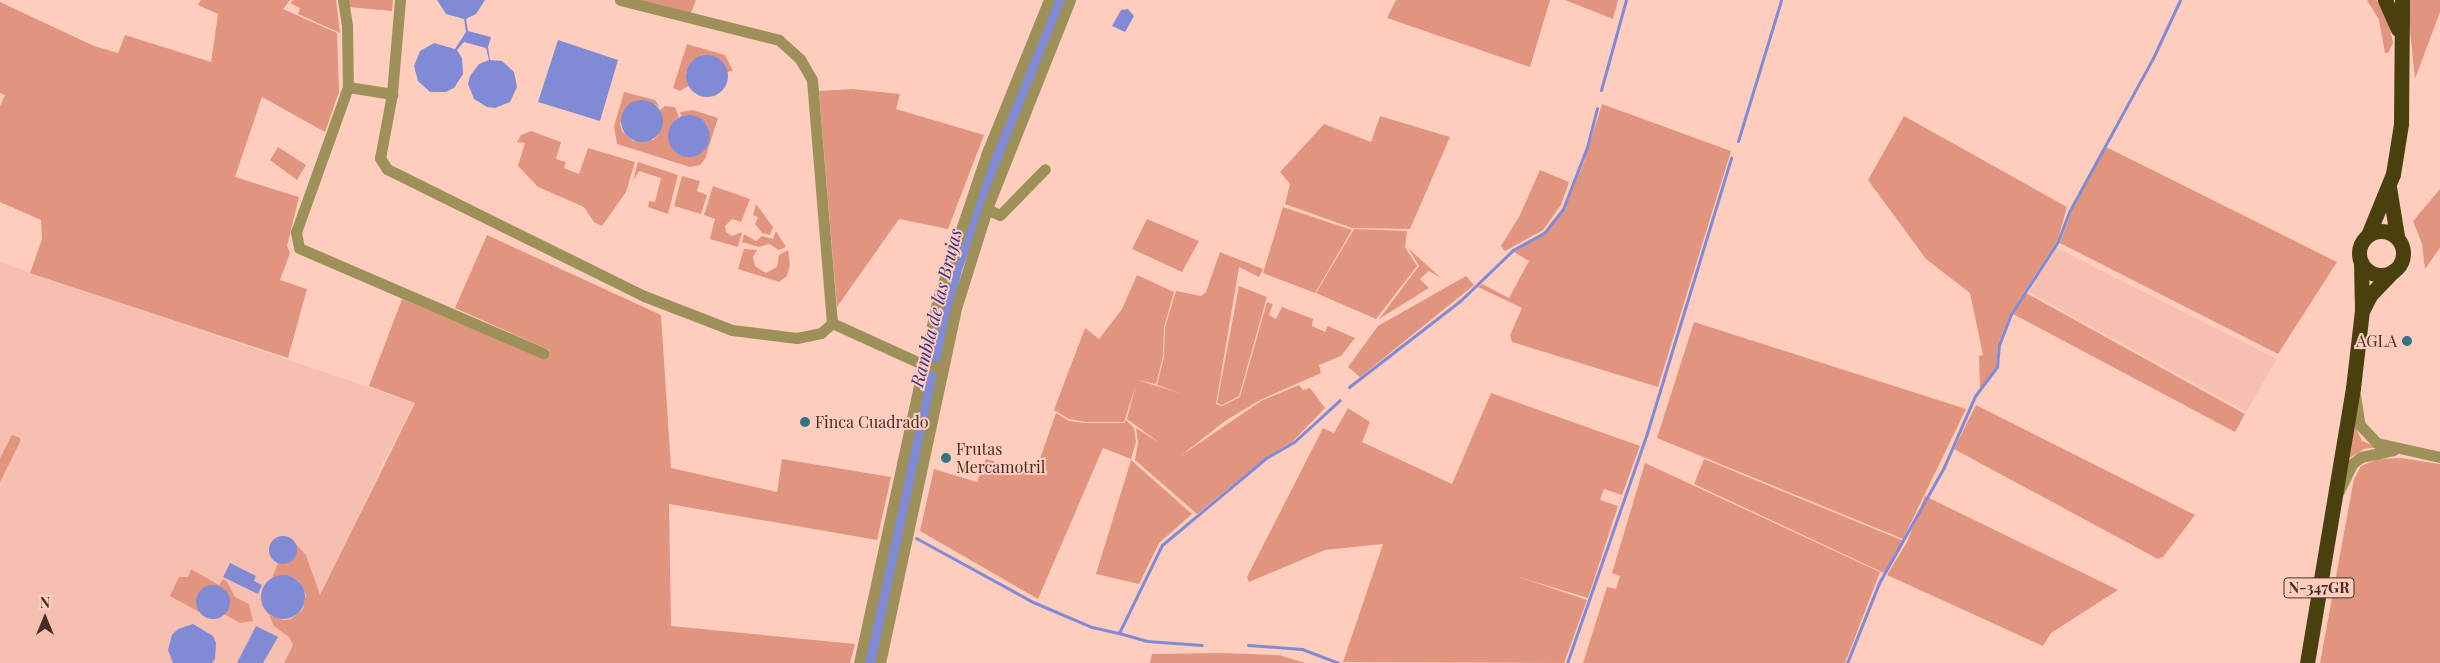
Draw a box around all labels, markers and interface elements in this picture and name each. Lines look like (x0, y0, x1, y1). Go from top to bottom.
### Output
water label: Rambla de las Brujas (906, 227, 966, 389)
place label: AGLA (2356, 331, 2397, 351)
marker: AGLA (2401, 335, 2413, 347)
place label: Finca Cuadrado (815, 412, 929, 432)
marker: Finca Cuadrado (799, 416, 811, 428)
place label: Frutas Mercamotril (956, 439, 1045, 477)
marker: Frutas Mercamotril (940, 452, 952, 464)
road number: N-347GR (2283, 576, 2355, 600)
north arrow (20, 593, 70, 643)
text: N (40, 593, 50, 612)

